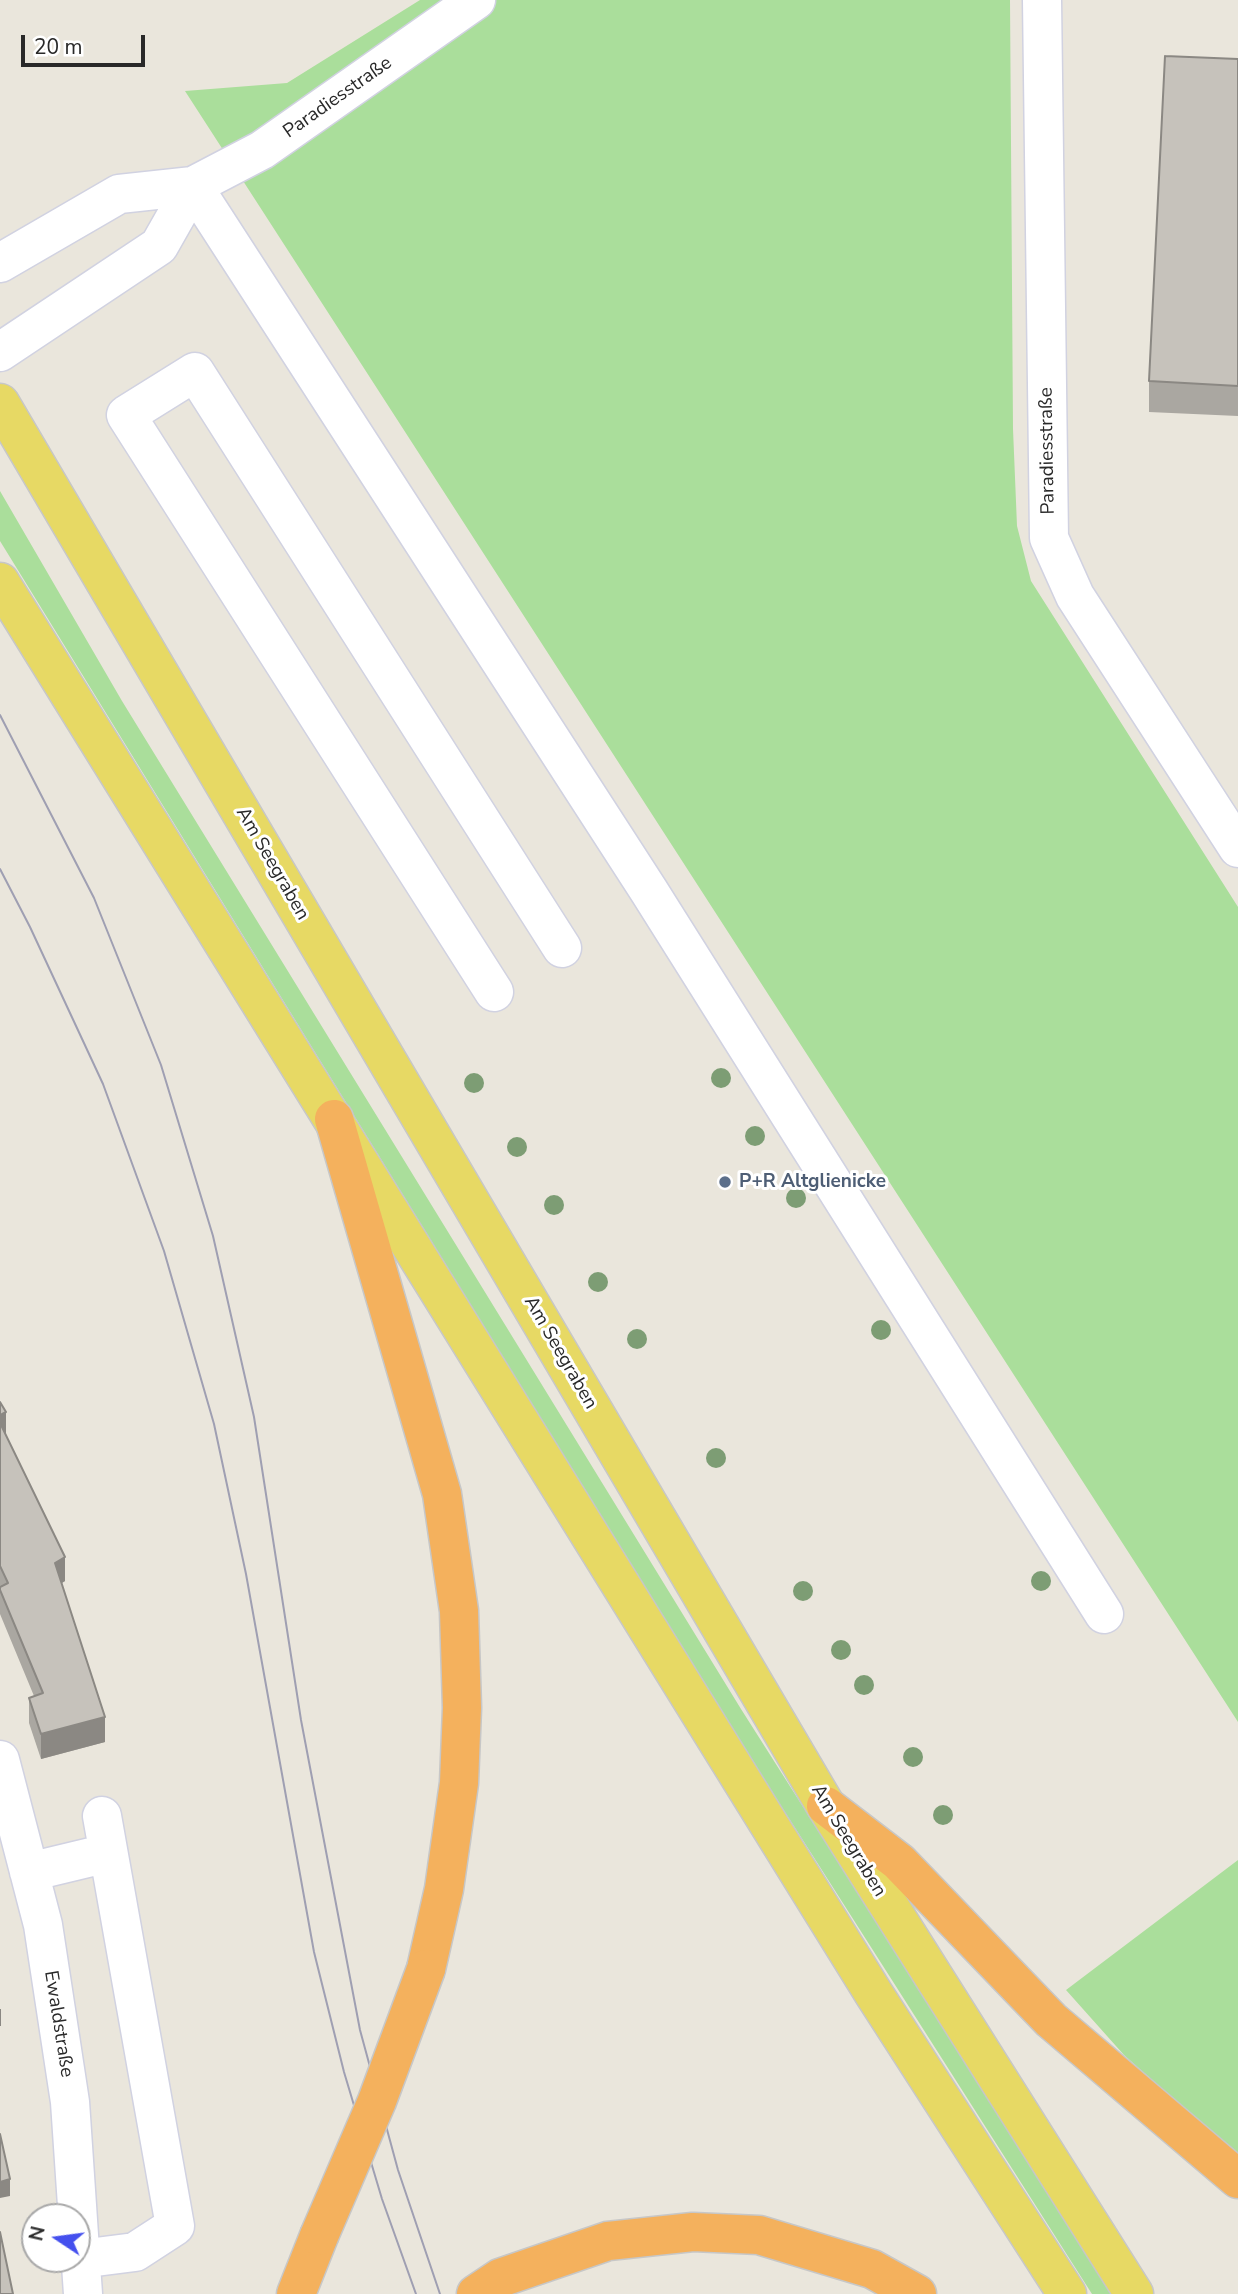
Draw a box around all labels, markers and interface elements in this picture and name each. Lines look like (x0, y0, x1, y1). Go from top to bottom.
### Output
scale bar (24, 21, 149, 65)
text: 20 m (34, 33, 83, 61)
street label: Paradiesstraße (279, 52, 397, 144)
street label: Paradiesstraße (1035, 387, 1061, 515)
street label: Am Seegraben (230, 803, 314, 925)
place label: P+R Altglienicke (739, 1171, 886, 1193)
marker: P+R Altglienicke (717, 1174, 733, 1190)
street label: Am Seegraben (518, 1292, 602, 1414)
street label: Am Seegraben (806, 1781, 890, 1901)
street label: Ewaldstraße (38, 1969, 78, 2079)
north arrow (21, 2203, 91, 2273)
text: N (23, 2224, 52, 2244)

